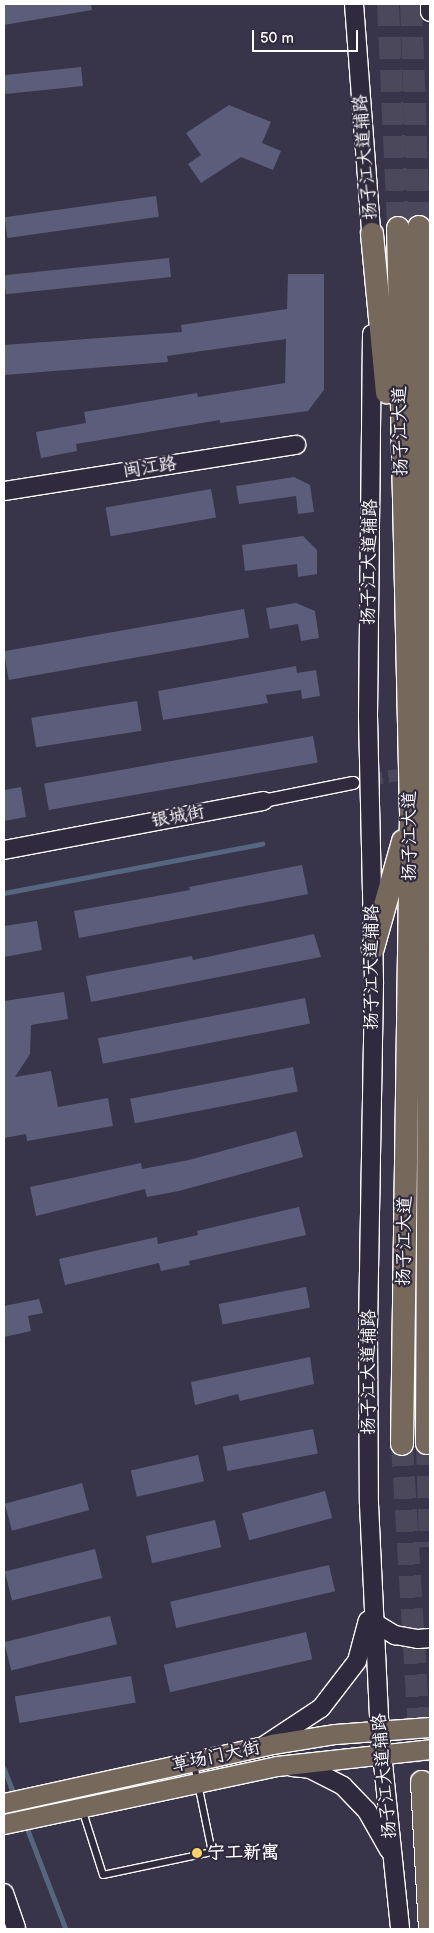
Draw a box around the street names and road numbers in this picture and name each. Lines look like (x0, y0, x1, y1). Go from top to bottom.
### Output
street label: 扬子江大道辅路 (350, 93, 382, 221)
street label: 扬子江大道 (389, 386, 413, 476)
street label: 闽江路 (122, 453, 178, 483)
street label: 扬子江大道辅路 (358, 499, 382, 625)
street label: 扬子江大道 (399, 791, 421, 881)
street label: 银城街 (149, 801, 207, 833)
street label: 扬子江大道辅路 (361, 904, 383, 1030)
street label: 扬子江大道 (393, 1196, 417, 1286)
street label: 扬子江大道辅路 (358, 1309, 380, 1435)
street label: 扬子江大道辅路 (369, 1712, 401, 1840)
street label: 草场门大街 (170, 1737, 262, 1777)

